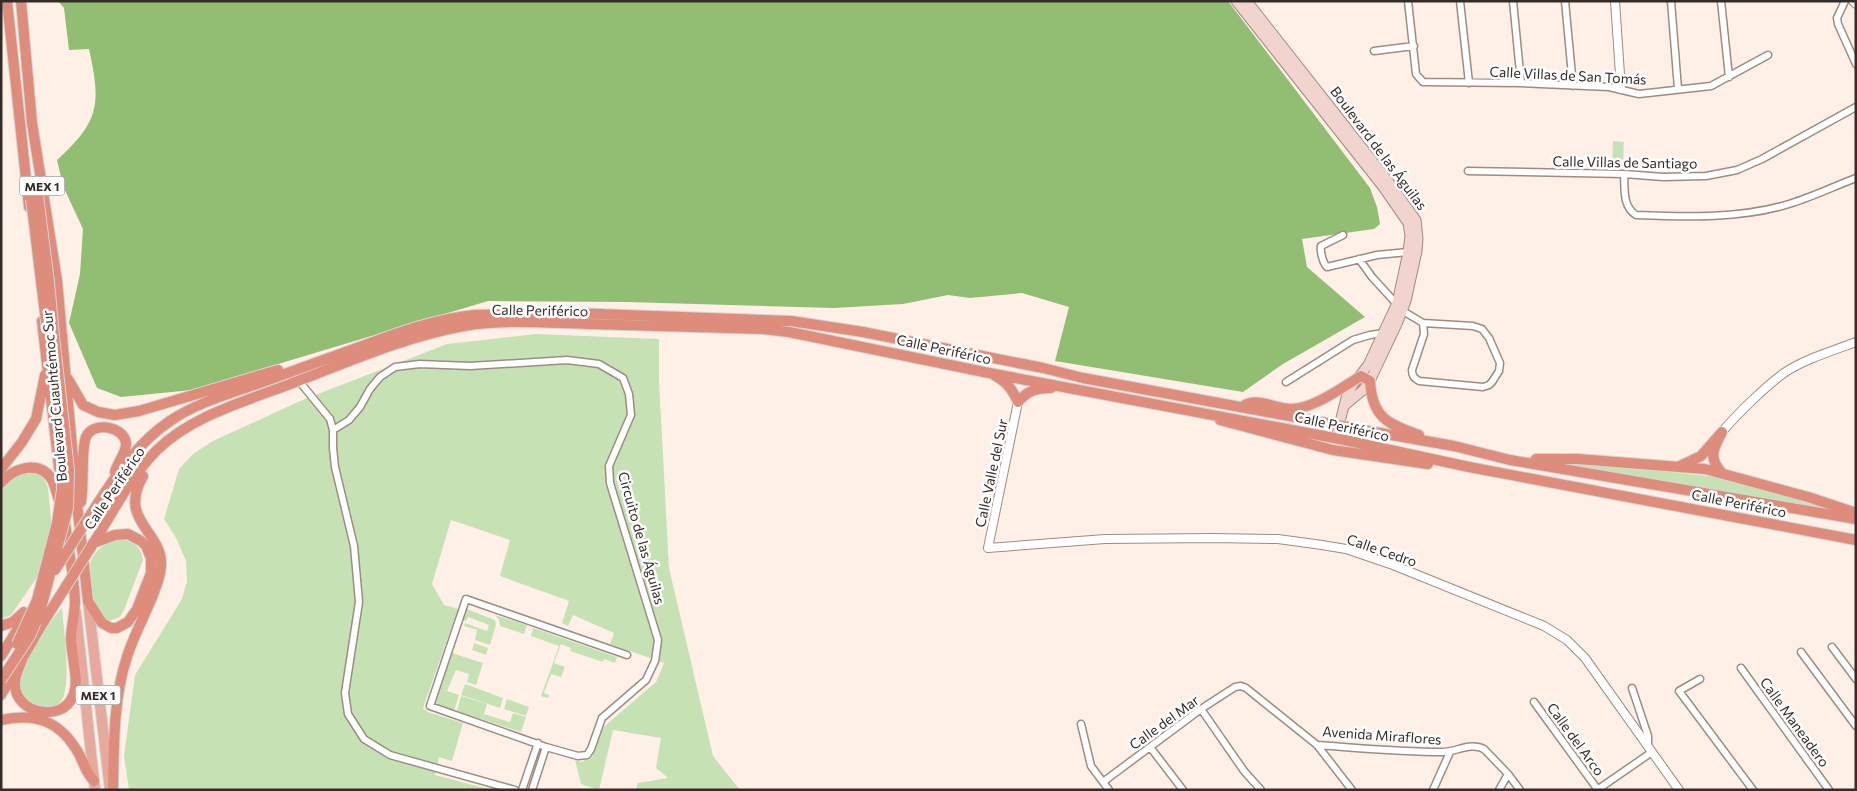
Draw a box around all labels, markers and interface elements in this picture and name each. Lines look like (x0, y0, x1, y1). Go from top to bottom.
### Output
street label: Calle Villas de San Tomás (1489, 62, 1647, 88)
street label: Boulevard de las Águilas (1327, 83, 1431, 213)
street label: Calle Villas de Santiago (1552, 152, 1698, 172)
road number: MEX 1 (20, 177, 64, 196)
street label: Calle Periférico (492, 301, 588, 319)
street label: Boulevard Cuauhtémoc Sur (38, 309, 70, 482)
street label: Calle Periférico (895, 331, 993, 367)
street label: Calle Periférico (1293, 408, 1391, 444)
street label: Calle Valle del Sur (971, 417, 1011, 529)
street label: Calle Periférico (80, 443, 148, 533)
street label: Circuito de las Águilas (615, 470, 669, 606)
street label: Calle Periférico (1690, 485, 1788, 521)
street label: Calle Cedro (1345, 530, 1419, 570)
street label: Calle Maneadero (1757, 674, 1833, 770)
road number: MEX 1 (76, 686, 120, 704)
street label: Calle del Mar (1126, 691, 1202, 753)
street label: Calle del Arco (1544, 699, 1608, 779)
street label: Avenida Miraflores (1322, 722, 1442, 748)

